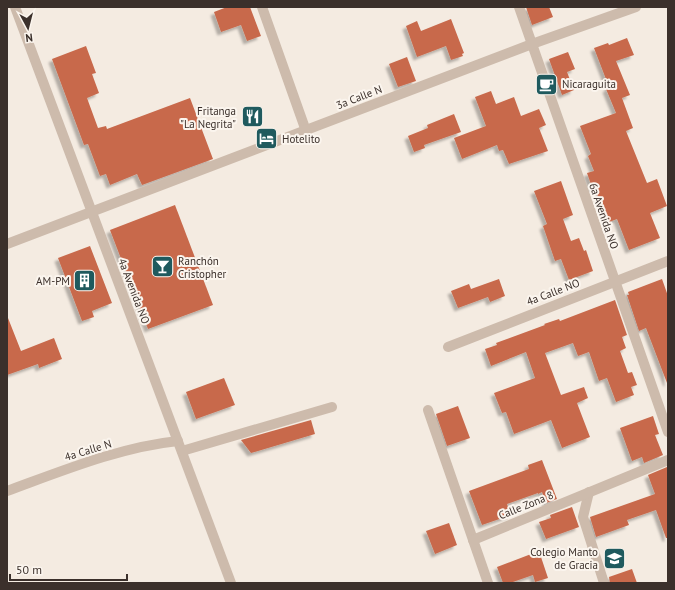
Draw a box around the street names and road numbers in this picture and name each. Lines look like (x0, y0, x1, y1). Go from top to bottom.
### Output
street label: 3a Calle N (334, 82, 384, 112)
street label: 6a Avenida NO (586, 181, 622, 251)
street label: 4a Avenida NO (115, 256, 153, 326)
street label: 4a Calle NO (524, 275, 582, 309)
street label: 4a Calle N (63, 436, 113, 464)
street label: Calle Zona 8 (496, 488, 556, 522)

